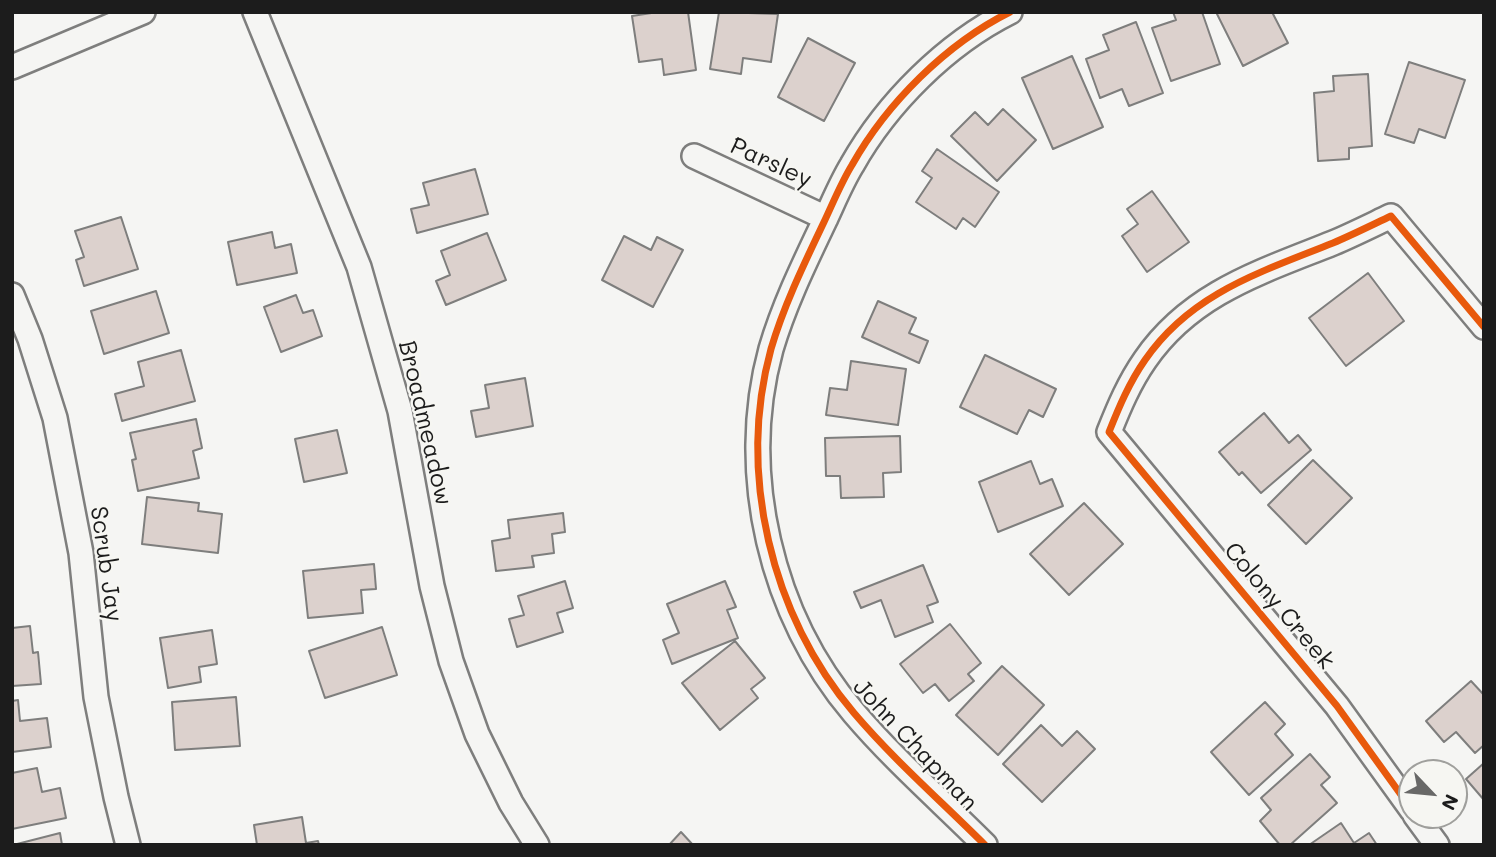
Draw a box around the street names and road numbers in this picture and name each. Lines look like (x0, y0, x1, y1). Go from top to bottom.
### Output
street label: Parsley (726, 132, 816, 194)
street label: Broadmeadow (392, 338, 458, 508)
street label: Scrub Jay (84, 504, 128, 624)
street label: Colony Creek (1218, 537, 1340, 675)
street label: John Chapman (847, 673, 983, 817)

